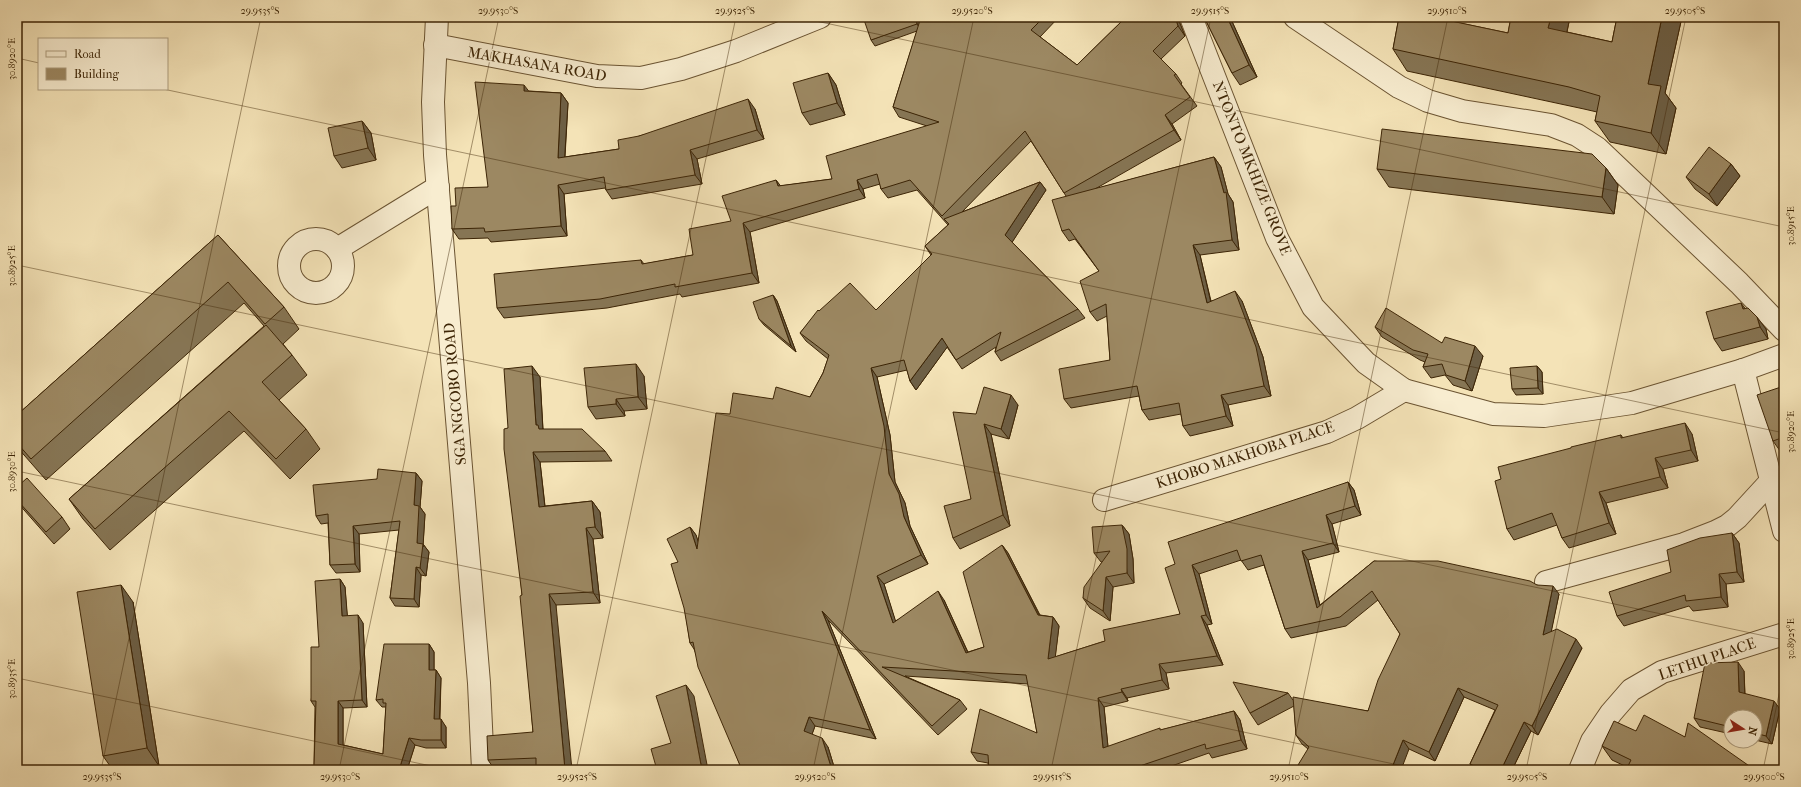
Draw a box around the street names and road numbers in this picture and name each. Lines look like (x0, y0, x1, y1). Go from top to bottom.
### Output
street label: MAKHASANA ROAD (466, 43, 608, 85)
street label: NTONTO MKHIZE GROVE (1209, 78, 1295, 258)
street label: SGA NGCOBO ROAD (440, 322, 470, 466)
street label: KHOBO MAKHOBA PLACE (1154, 418, 1336, 492)
street label: LETHU PLACE (1656, 634, 1758, 684)

